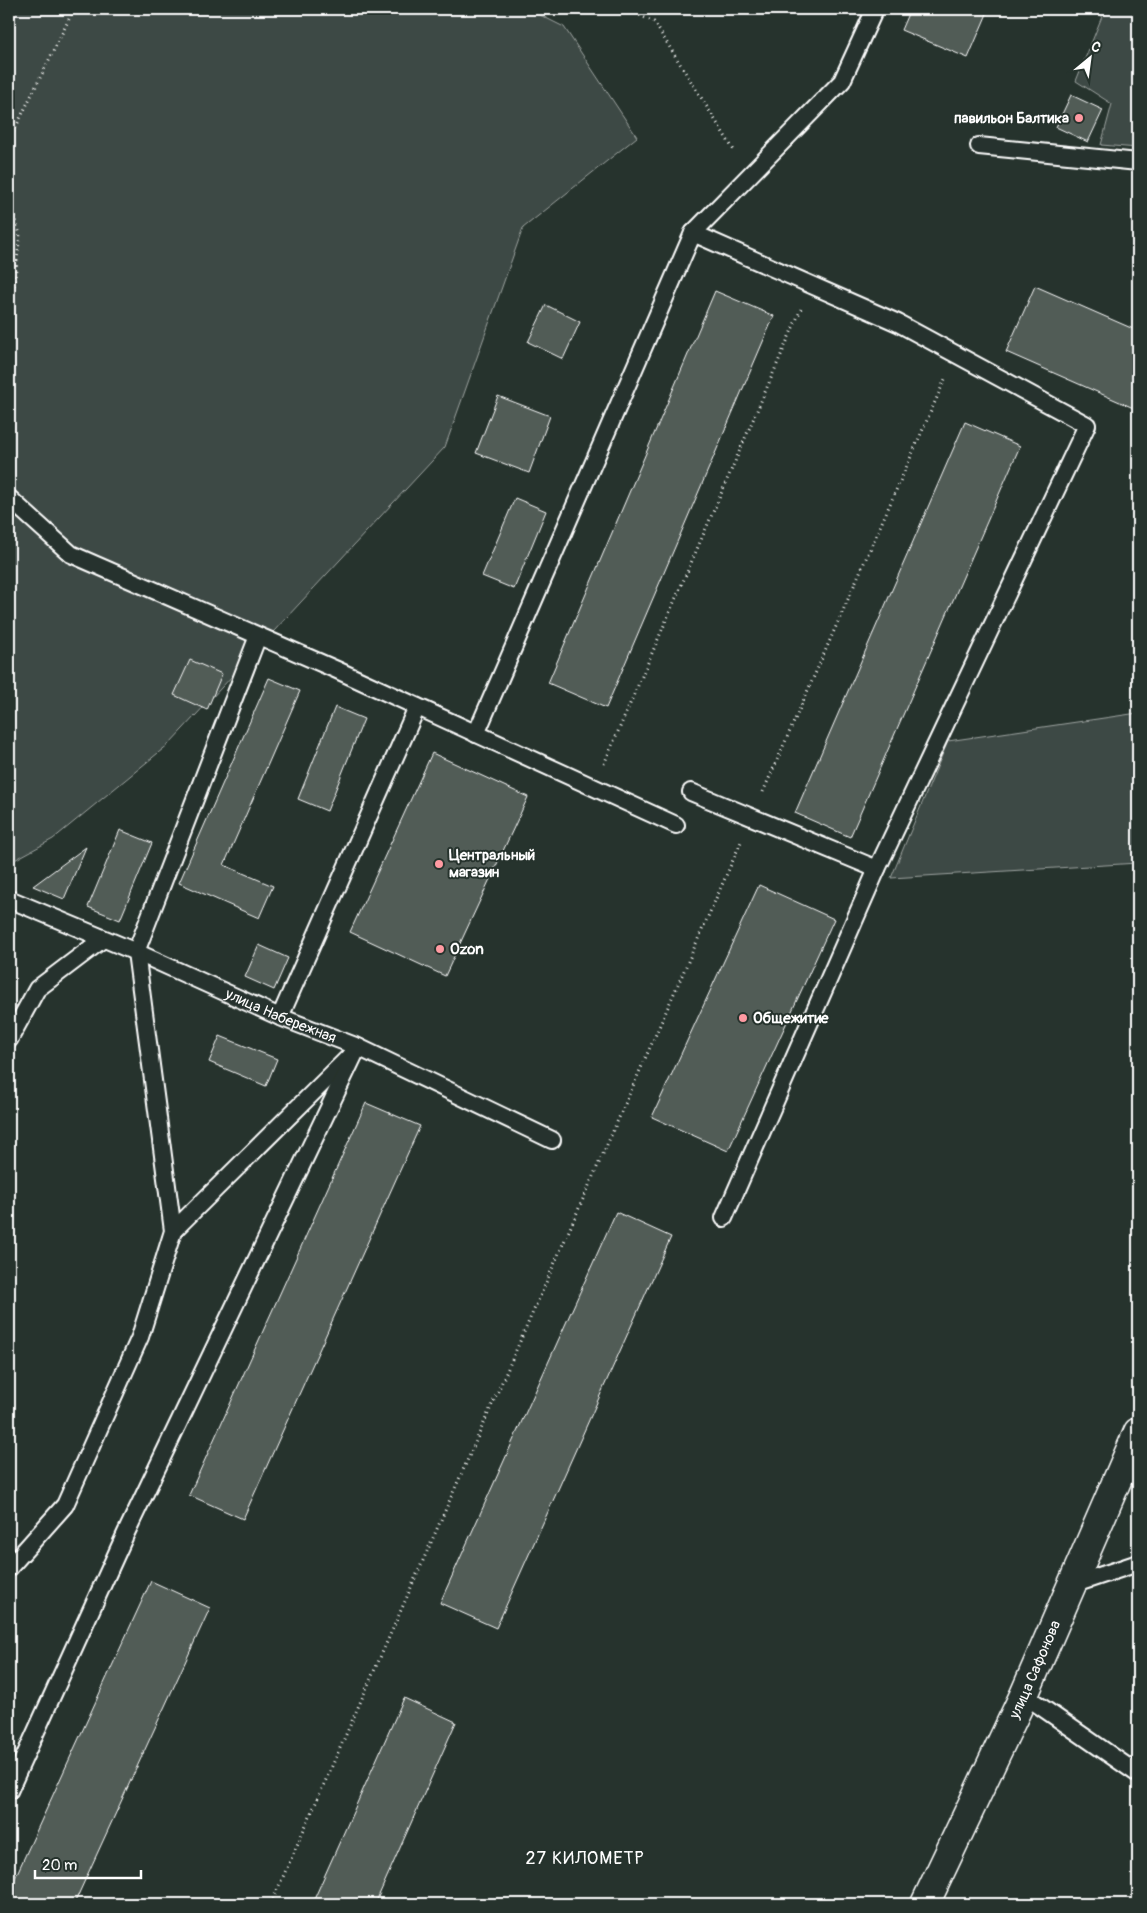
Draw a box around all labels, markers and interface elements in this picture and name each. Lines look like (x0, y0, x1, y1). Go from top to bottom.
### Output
north arrow (1064, 32, 1114, 82)
text: С (1088, 38, 1104, 57)
place label: павильон Балтика (954, 109, 1069, 128)
marker: павильон Балтика (1073, 112, 1085, 124)
place label: Центральный магазин (449, 846, 535, 882)
marker: Центральный магазин (433, 858, 445, 870)
place label: Ozon (450, 940, 484, 959)
marker: Ozon (434, 943, 446, 955)
street label: улица Набережная (222, 984, 339, 1047)
place label: Общежитие (753, 1009, 829, 1028)
marker: Общежитие (737, 1012, 749, 1024)
street label: улица Сафонова (1004, 1617, 1065, 1723)
district label: 27 КИЛОМЕТР (525, 1847, 645, 1870)
scale bar (35, 1848, 141, 1880)
text: 20 m (42, 1856, 77, 1875)

